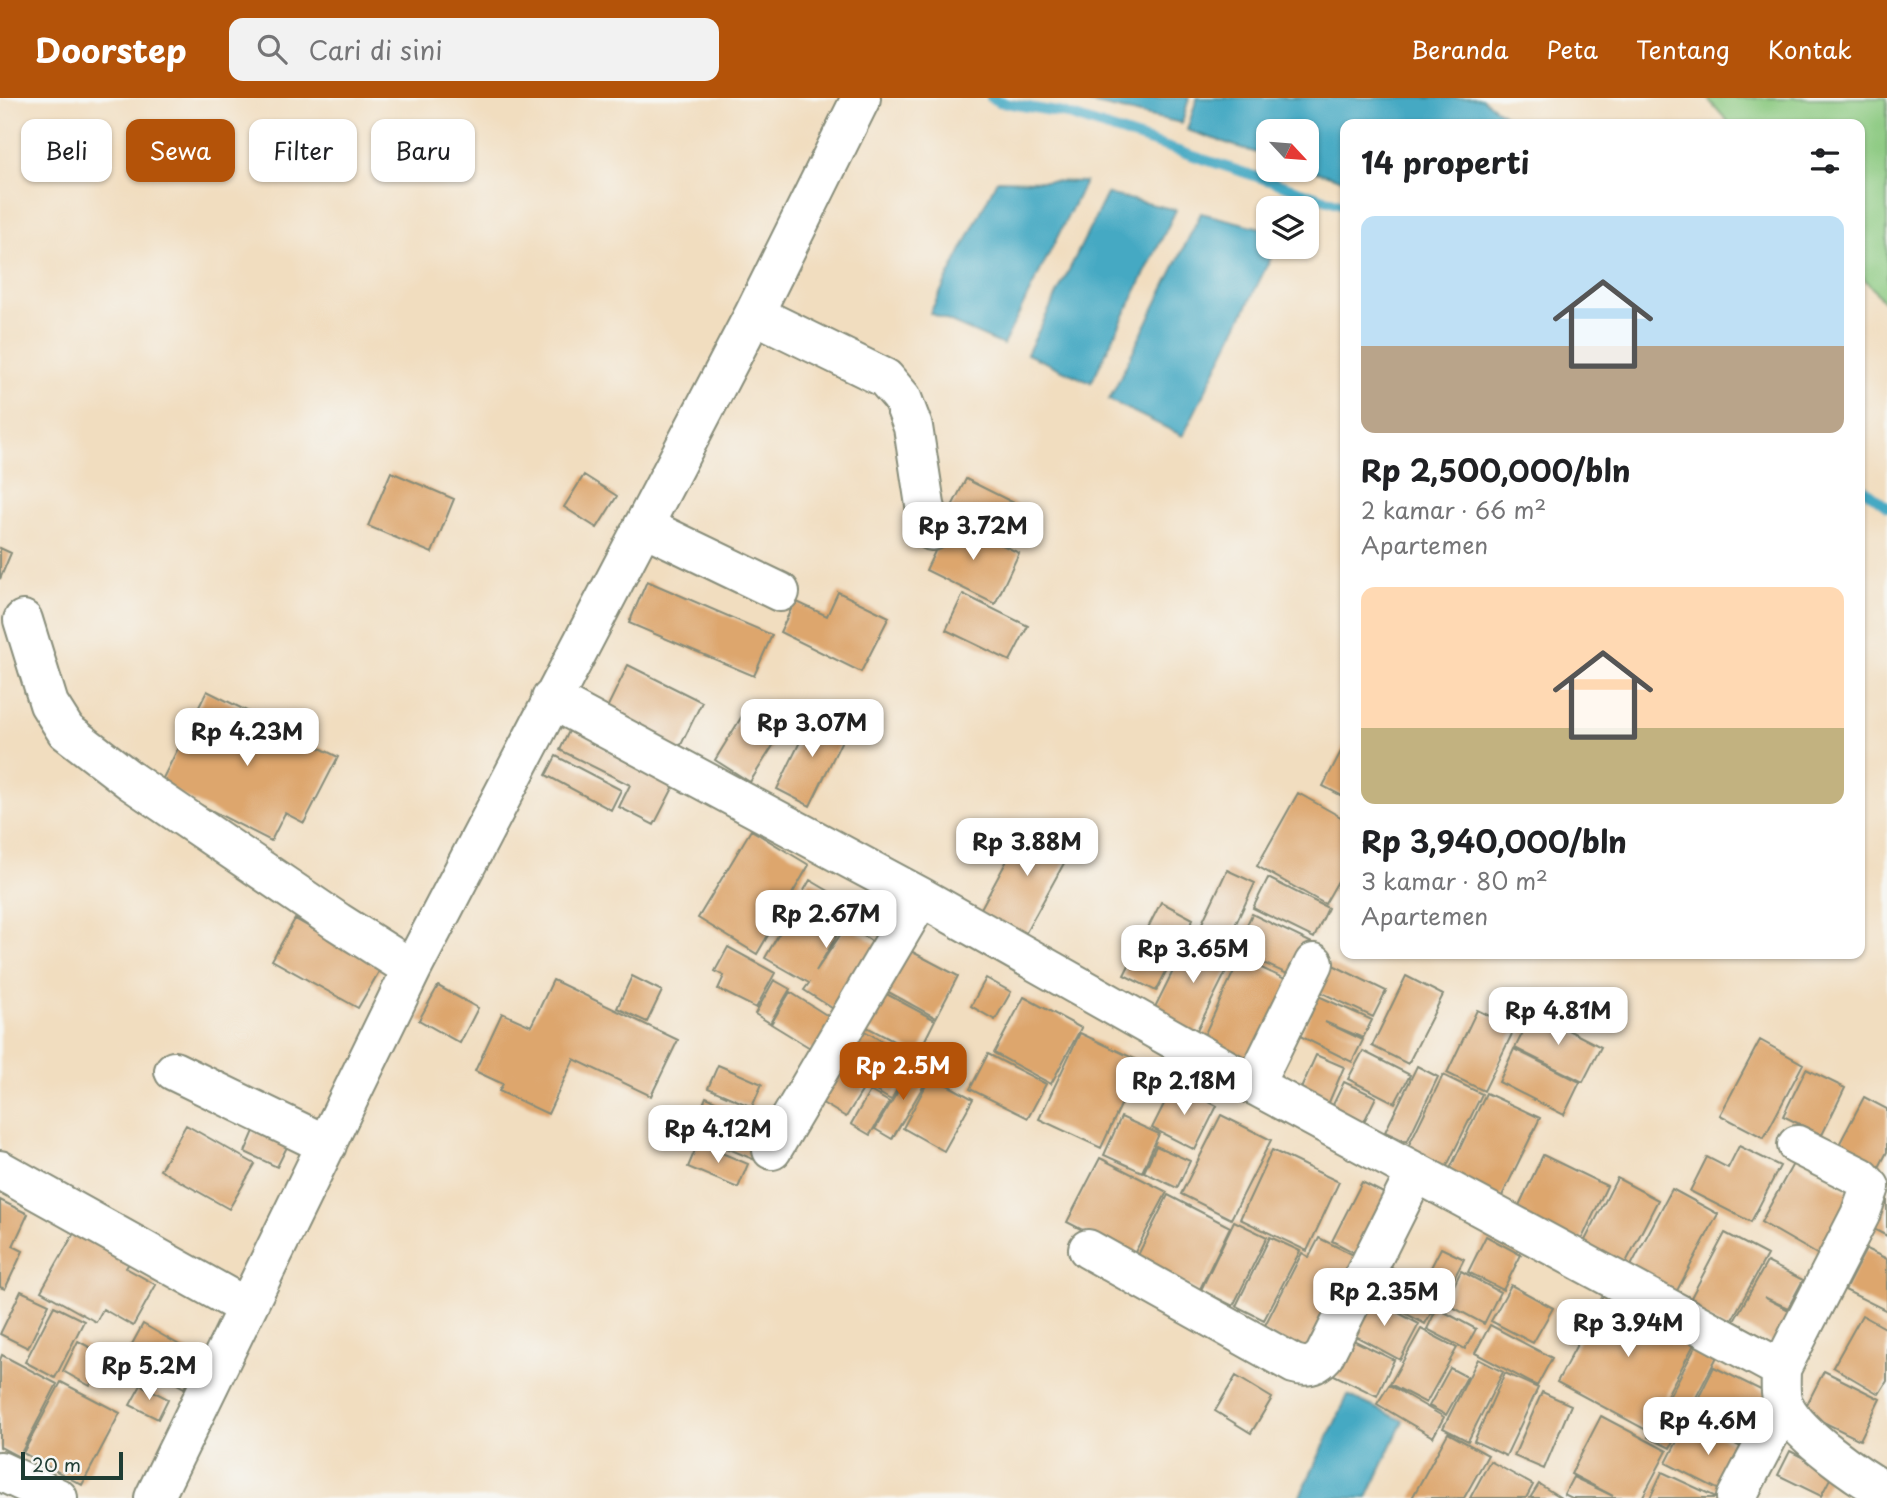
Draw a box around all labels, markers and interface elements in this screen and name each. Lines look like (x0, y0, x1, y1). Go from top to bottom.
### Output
search box (229, 18, 719, 81)
text: Doorstep (35, 24, 187, 74)
icon: search (253, 30, 291, 68)
text: Cari di sini (309, 30, 443, 69)
text: Beranda (1411, 31, 1508, 67)
text: Peta (1546, 31, 1598, 67)
text: Tentang (1636, 31, 1730, 67)
text: Kontak (1768, 31, 1852, 67)
chip: Beli (21, 119, 112, 182)
chip: Sewa (126, 119, 235, 182)
chip: Filter (249, 119, 357, 182)
chip: Baru (371, 119, 475, 182)
north arrow (1256, 119, 1320, 182)
map controls (1256, 119, 1319, 259)
text: 14 properti (1361, 139, 1529, 184)
icon: filters (1806, 142, 1844, 180)
button: layers (1256, 196, 1319, 259)
icon: home (1540, 261, 1666, 387)
text: Rp 2,500,000/bln (1361, 447, 1630, 492)
text: 2 kamar · 66 m² (1361, 492, 1546, 527)
pin: Rp 3.72M (901, 503, 1045, 562)
text: Rp 3.72M (918, 507, 1028, 542)
text: Apartemen (1361, 527, 1488, 562)
icon: home (1540, 632, 1666, 758)
pin: Rp 3.07M (740, 700, 884, 759)
text: Rp 3.07M (757, 704, 867, 739)
pin: Rp 4.23M (175, 708, 319, 768)
text: Rp 4.23M (191, 713, 303, 748)
pin: Rp 3.88M (955, 818, 1099, 878)
text: Rp 3,940,000/bln (1361, 818, 1627, 863)
text: Rp 3.88M (972, 823, 1082, 858)
text: 3 kamar · 80 m² (1361, 863, 1548, 898)
pin: Rp 2.67M (754, 890, 898, 950)
text: Rp 2.67M (771, 895, 881, 930)
text: Apartemen (1361, 898, 1488, 933)
pin: Rp 3.65M (1121, 926, 1265, 985)
text: Rp 3.65M (1137, 930, 1249, 965)
pin: Rp 4.81M (1486, 988, 1630, 1047)
text: Rp 4.81M (1505, 992, 1611, 1027)
pin: Rp 2.5M (838, 1042, 968, 1102)
text: Rp 2.5M (856, 1047, 950, 1082)
pin: Rp 2.18M (1112, 1058, 1256, 1117)
text: Rp 2.18M (1132, 1062, 1236, 1097)
pin: Rp 4.12M (646, 1105, 790, 1165)
text: Rp 4.12M (664, 1110, 772, 1145)
pin: Rp 2.35M (1312, 1268, 1456, 1328)
text: Rp 2.35M (1329, 1273, 1439, 1308)
pin: Rp 3.94M (1556, 1300, 1700, 1359)
text: Rp 3.94M (1573, 1304, 1683, 1339)
pin: Rp 5.2M (84, 1342, 214, 1402)
text: Rp 5.2M (101, 1347, 197, 1382)
pin: Rp 4.6M (1643, 1398, 1773, 1457)
text: Rp 4.6M (1659, 1402, 1757, 1437)
scale bar (21, 1449, 122, 1481)
text: 20 m (32, 1450, 81, 1478)

